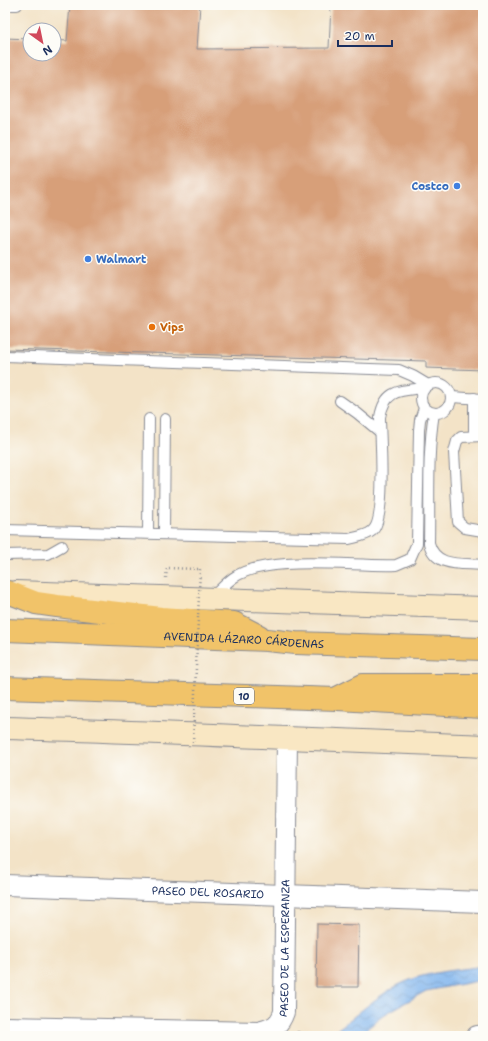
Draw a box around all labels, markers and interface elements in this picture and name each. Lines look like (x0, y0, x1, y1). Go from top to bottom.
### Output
north arrow (22, 22, 62, 62)
scale bar (338, 22, 392, 48)
text: 20 m (344, 28, 375, 44)
text: N (39, 41, 55, 59)
place label: Costco (411, 179, 449, 194)
marker: Costco (452, 181, 462, 191)
place label: Walmart (96, 252, 147, 267)
marker: Walmart (83, 254, 93, 264)
place label: Vips (160, 320, 184, 335)
marker: Vips (147, 322, 157, 332)
street label: AVENIDA LÁZARO CÁRDENAS (163, 629, 324, 651)
road number: 10 (234, 688, 254, 704)
street label: PASEO DE LA ESPERANZA (275, 879, 293, 1019)
street label: PASEO DEL ROSARIO (151, 883, 264, 902)

